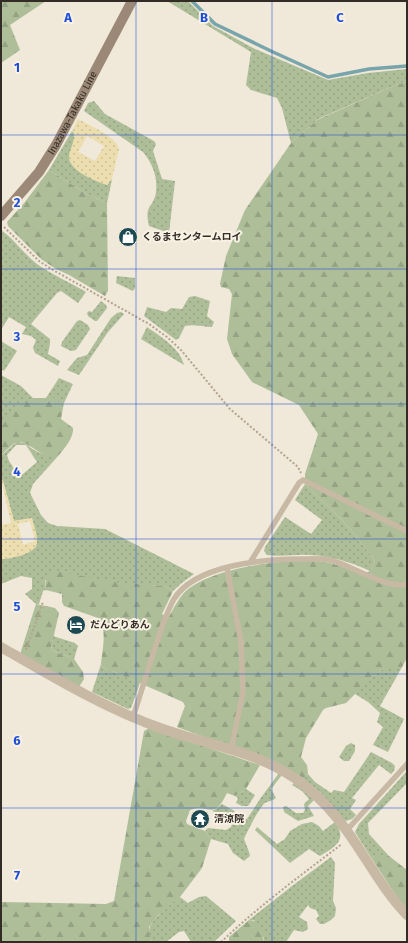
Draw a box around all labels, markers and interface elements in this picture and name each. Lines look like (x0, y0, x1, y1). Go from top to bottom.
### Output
text: A (63, 10, 72, 25)
text: B (200, 10, 208, 25)
text: C (336, 10, 344, 25)
text: 1 (14, 60, 20, 75)
street label: Inazawa-Takaku Line (45, 69, 100, 157)
text: 2 (14, 195, 21, 210)
shop icon: くるまセンタームロイ (117, 226, 139, 248)
place label: くるまセンタームロイ (142, 231, 242, 243)
text: 3 (13, 329, 21, 344)
text: 4 (13, 464, 21, 479)
text: 5 (14, 599, 21, 614)
hotel icon: だんどりあん (65, 614, 87, 636)
place label: だんどりあん (90, 619, 150, 631)
text: 6 (13, 733, 21, 748)
temple icon: 清涼院 (189, 808, 211, 830)
place label: 清涼院 (214, 813, 244, 825)
text: 7 (14, 868, 20, 883)

